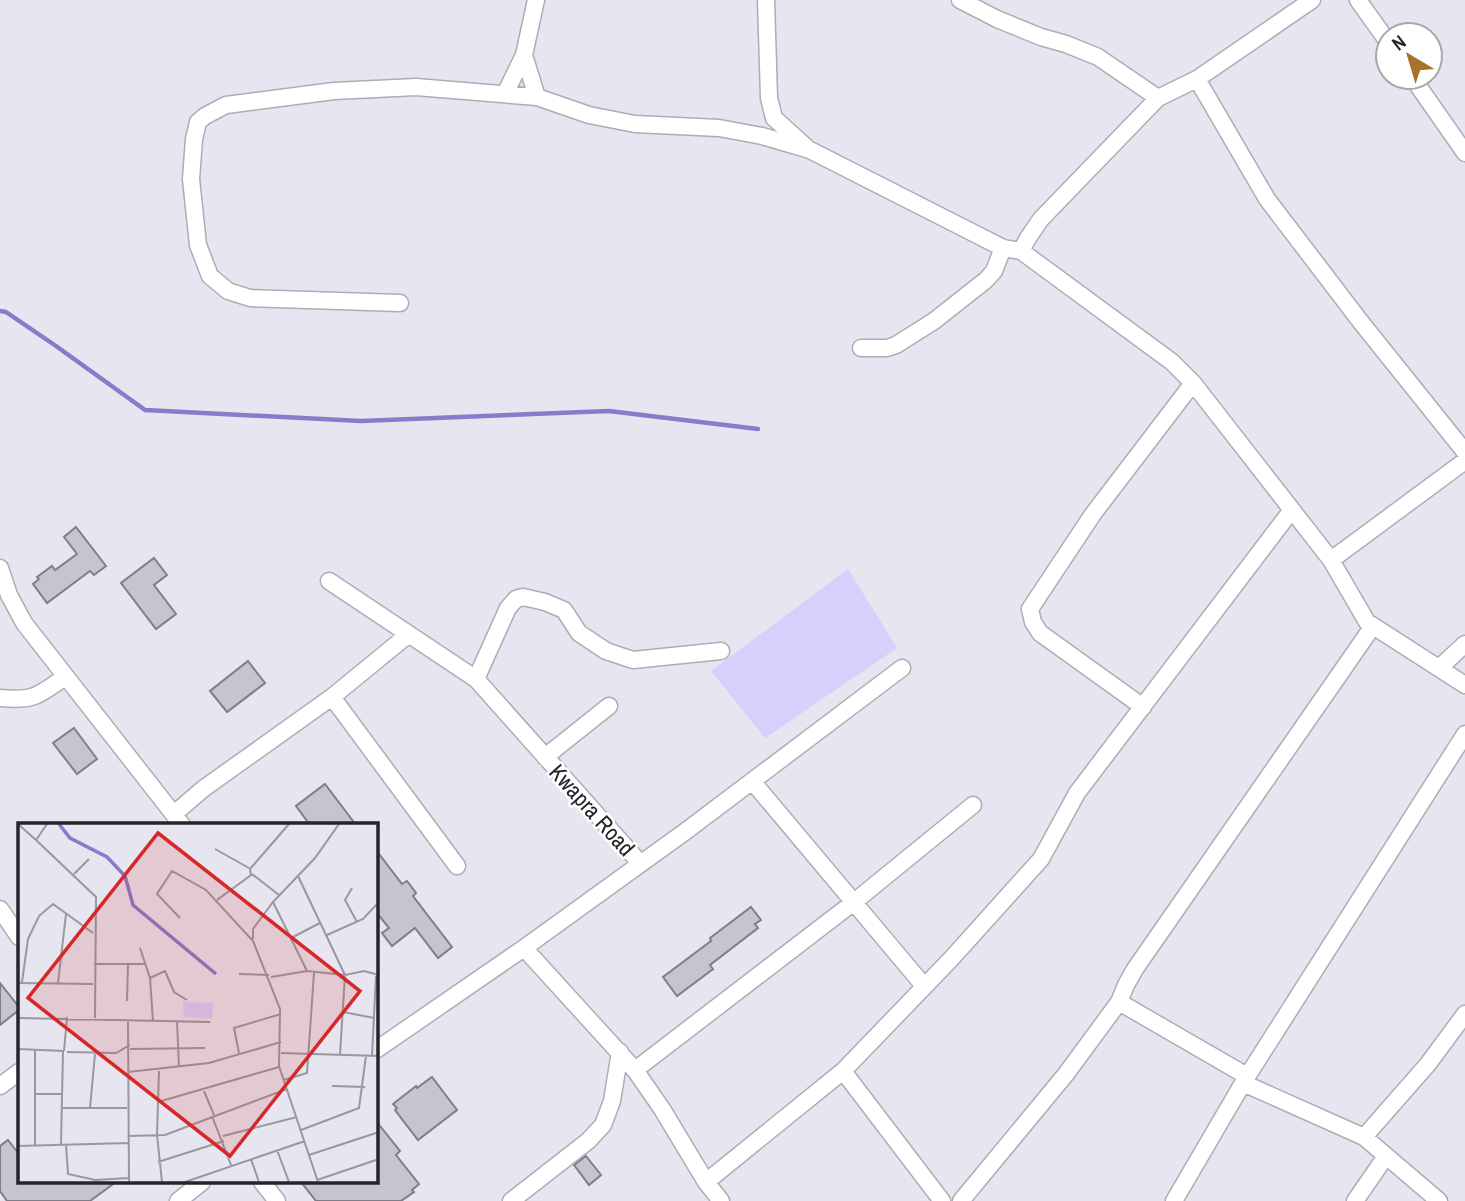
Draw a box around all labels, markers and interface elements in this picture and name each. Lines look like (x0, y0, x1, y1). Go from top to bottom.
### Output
north arrow (1374, 21, 1444, 91)
text: N (1386, 29, 1411, 56)
street label: Kwapra Road (543, 757, 642, 862)
inset map (18, 823, 378, 1184)

